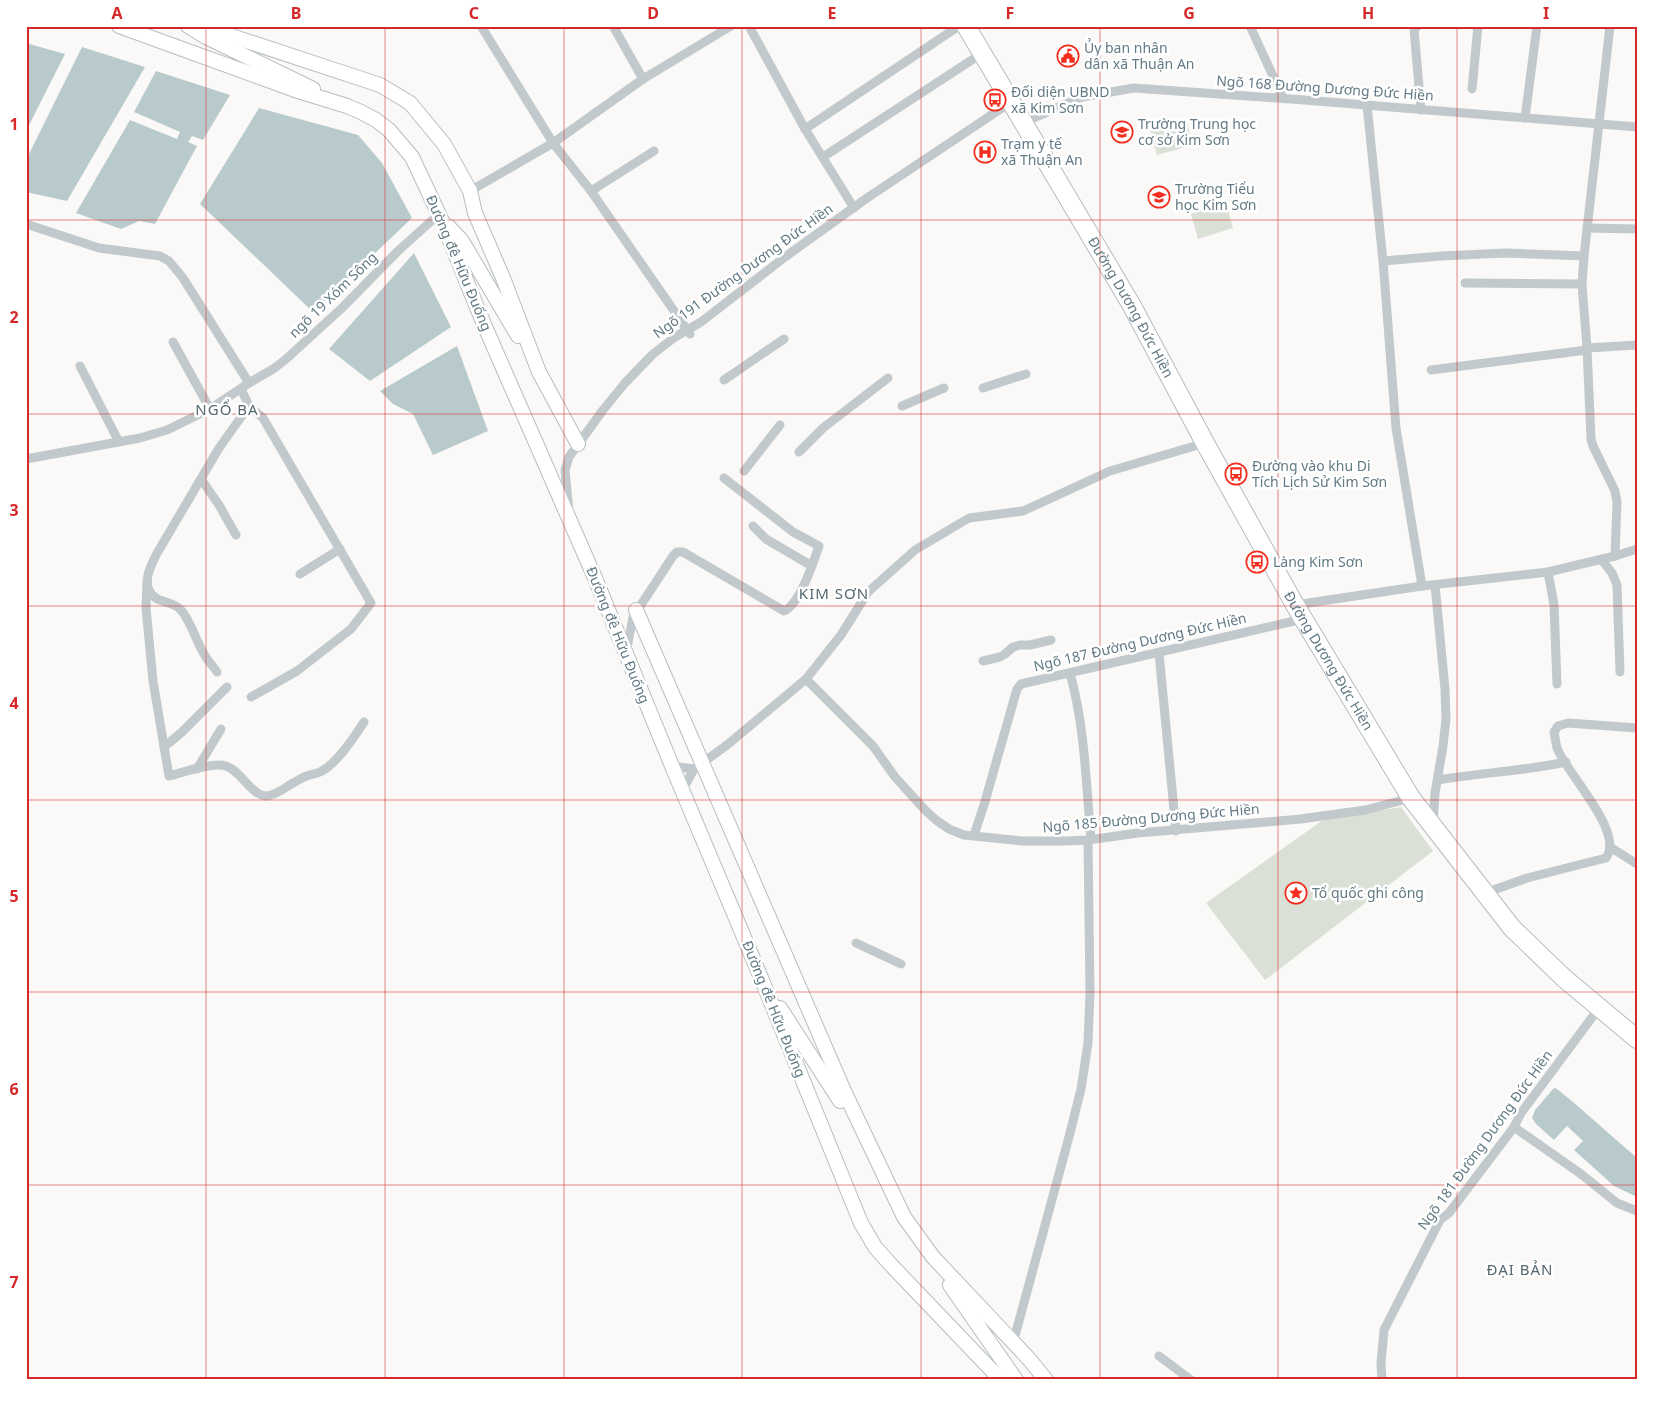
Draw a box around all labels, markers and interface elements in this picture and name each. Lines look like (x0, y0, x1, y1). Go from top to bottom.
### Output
text: A (111, 2, 123, 24)
text: B (291, 2, 301, 24)
text: C (469, 2, 479, 24)
text: D (647, 2, 659, 24)
text: E (828, 2, 837, 24)
text: F (1006, 2, 1014, 24)
text: G (1183, 2, 1195, 24)
text: H (1362, 2, 1374, 24)
text: I (1543, 2, 1549, 24)
place label: Ủy ban nhân dân xã Thuận An (1084, 38, 1195, 73)
public building icon: Ủy ban nhân dân xã Thuận An (1056, 44, 1080, 68)
street label: Ngõ 168 Đường Dương Đức Hiền (1216, 70, 1434, 105)
place label: Đối diện UBND xã Kim Sơn (1011, 82, 1110, 117)
bus stop icon: Đối diện UBND xã Kim Sơn (983, 88, 1007, 112)
text: 1 (9, 113, 19, 135)
place label: Trường Trung học cơ sở Kim Sơn (1138, 114, 1256, 149)
school or university icon: Trường Trung học cơ sở Kim Sơn (1110, 120, 1134, 144)
place label: Trạm y tế xã Thuận An (1001, 134, 1083, 169)
hospital icon: Trạm y tế xã Thuận An (973, 140, 997, 164)
place label: Trường Tiểu học Kim Sơn (1175, 179, 1256, 214)
school or university icon: Trường Tiểu học Kim Sơn (1147, 185, 1171, 209)
street label: Đường đê Hữu Đuống (422, 192, 497, 334)
street label: Ngõ 191 Đường Dương Đức Hiền (649, 199, 836, 342)
street label: Đường Dương Đức Hiền (1084, 233, 1178, 381)
street label: ngõ 19 Xóm Sông (284, 248, 381, 342)
text: 2 (9, 306, 19, 328)
district label: NGỔ BA (195, 399, 259, 419)
place label: Đường vào khu Di Tích Lịch Sử Kim Sơn (1252, 456, 1387, 491)
bus stop icon: Đường vào khu Di Tích Lịch Sử Kim Sơn (1224, 462, 1248, 486)
text: 3 (9, 499, 19, 521)
bus stop icon: Làng Kim Sơn (1245, 550, 1269, 574)
place label: Làng Kim Sơn (1273, 552, 1363, 571)
street label: Đường đê Hữu Đuống (582, 564, 655, 706)
district label: KIM SƠN (799, 583, 869, 603)
street label: Đường Dương Đức Hiền (1280, 587, 1378, 733)
street label: Ngõ 187 Đường Dương Đức Hiền (1032, 608, 1248, 675)
text: 4 (9, 692, 19, 714)
street label: Ngõ 185 Đường Dương Đức Hiền (1042, 799, 1260, 836)
place icon: Tổ quốc ghi công (1284, 881, 1308, 905)
place label: Tổ quốc ghi công (1312, 883, 1424, 902)
text: 5 (9, 885, 19, 907)
street label: Đường đê Hữu Đuống (738, 938, 811, 1080)
street label: Ngõ 181 Đường Dương Đức Hiền (1413, 1046, 1556, 1233)
text: 6 (9, 1078, 19, 1100)
district label: ĐẠI BẢN (1487, 1259, 1553, 1279)
text: 7 (9, 1271, 19, 1293)

